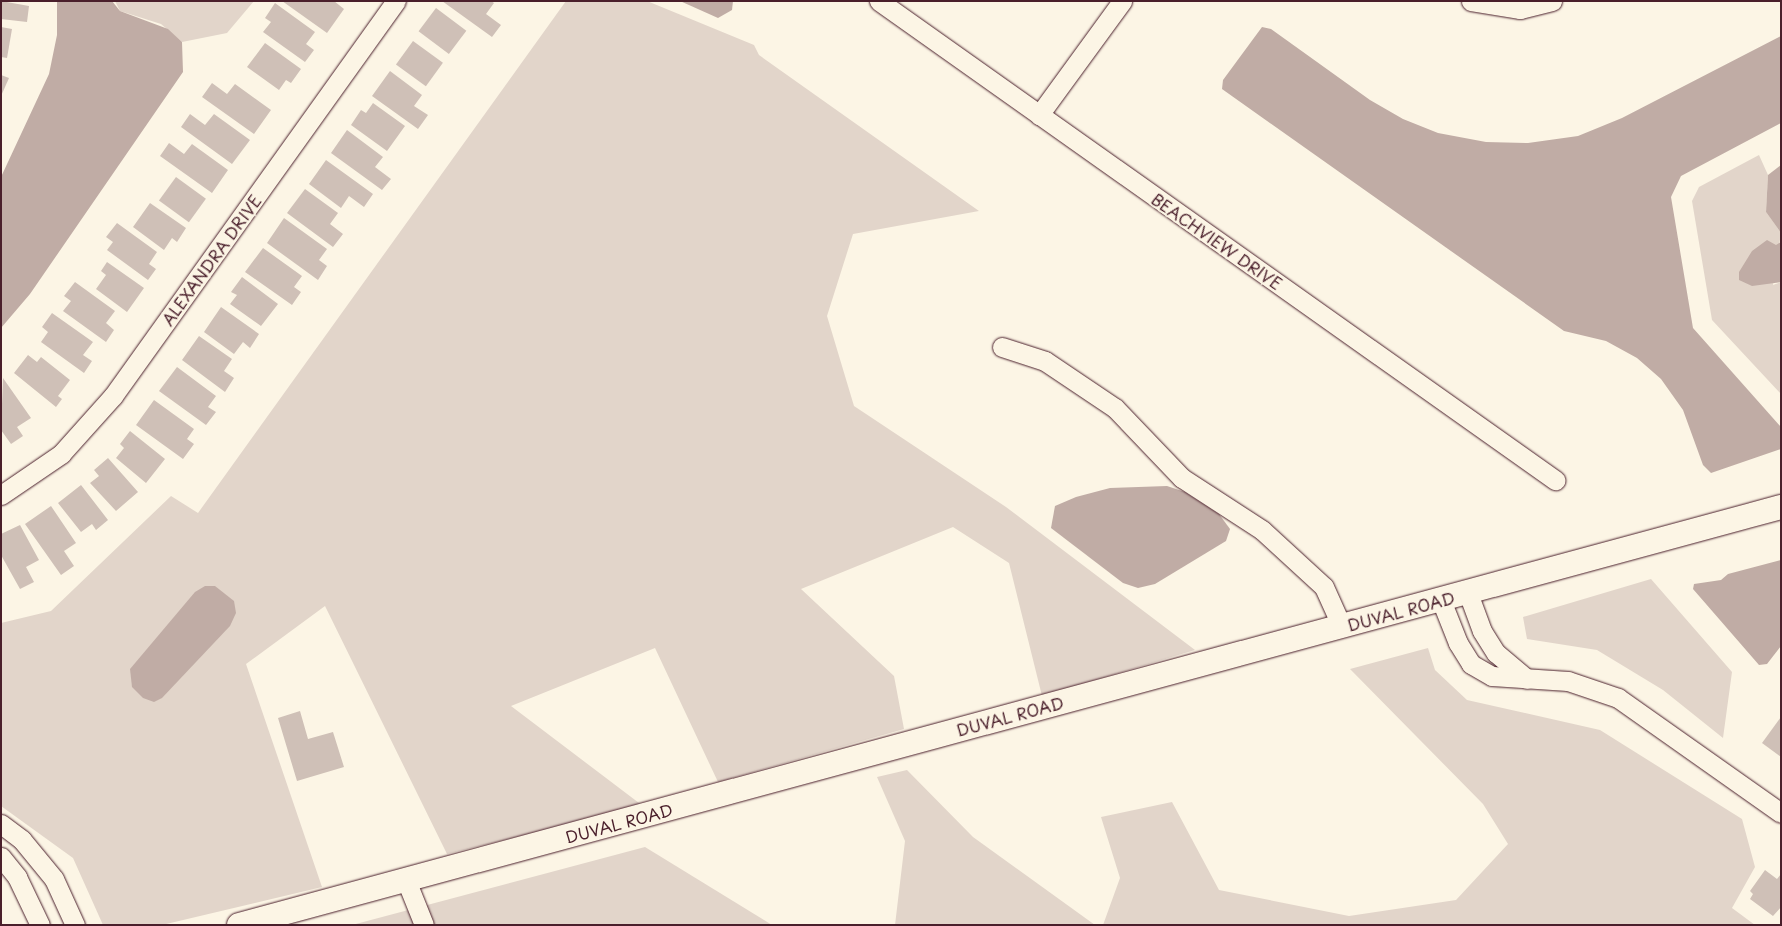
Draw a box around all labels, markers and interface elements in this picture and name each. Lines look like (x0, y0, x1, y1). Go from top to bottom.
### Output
street label: BEACHVIEW DRIVE (1148, 189, 1286, 293)
street label: ALEXANDRA DRIVE (157, 191, 265, 329)
street label: DUVAL ROAD (1346, 588, 1456, 634)
street label: DUVAL ROAD (955, 693, 1065, 739)
street label: DUVAL ROAD (564, 800, 674, 846)

